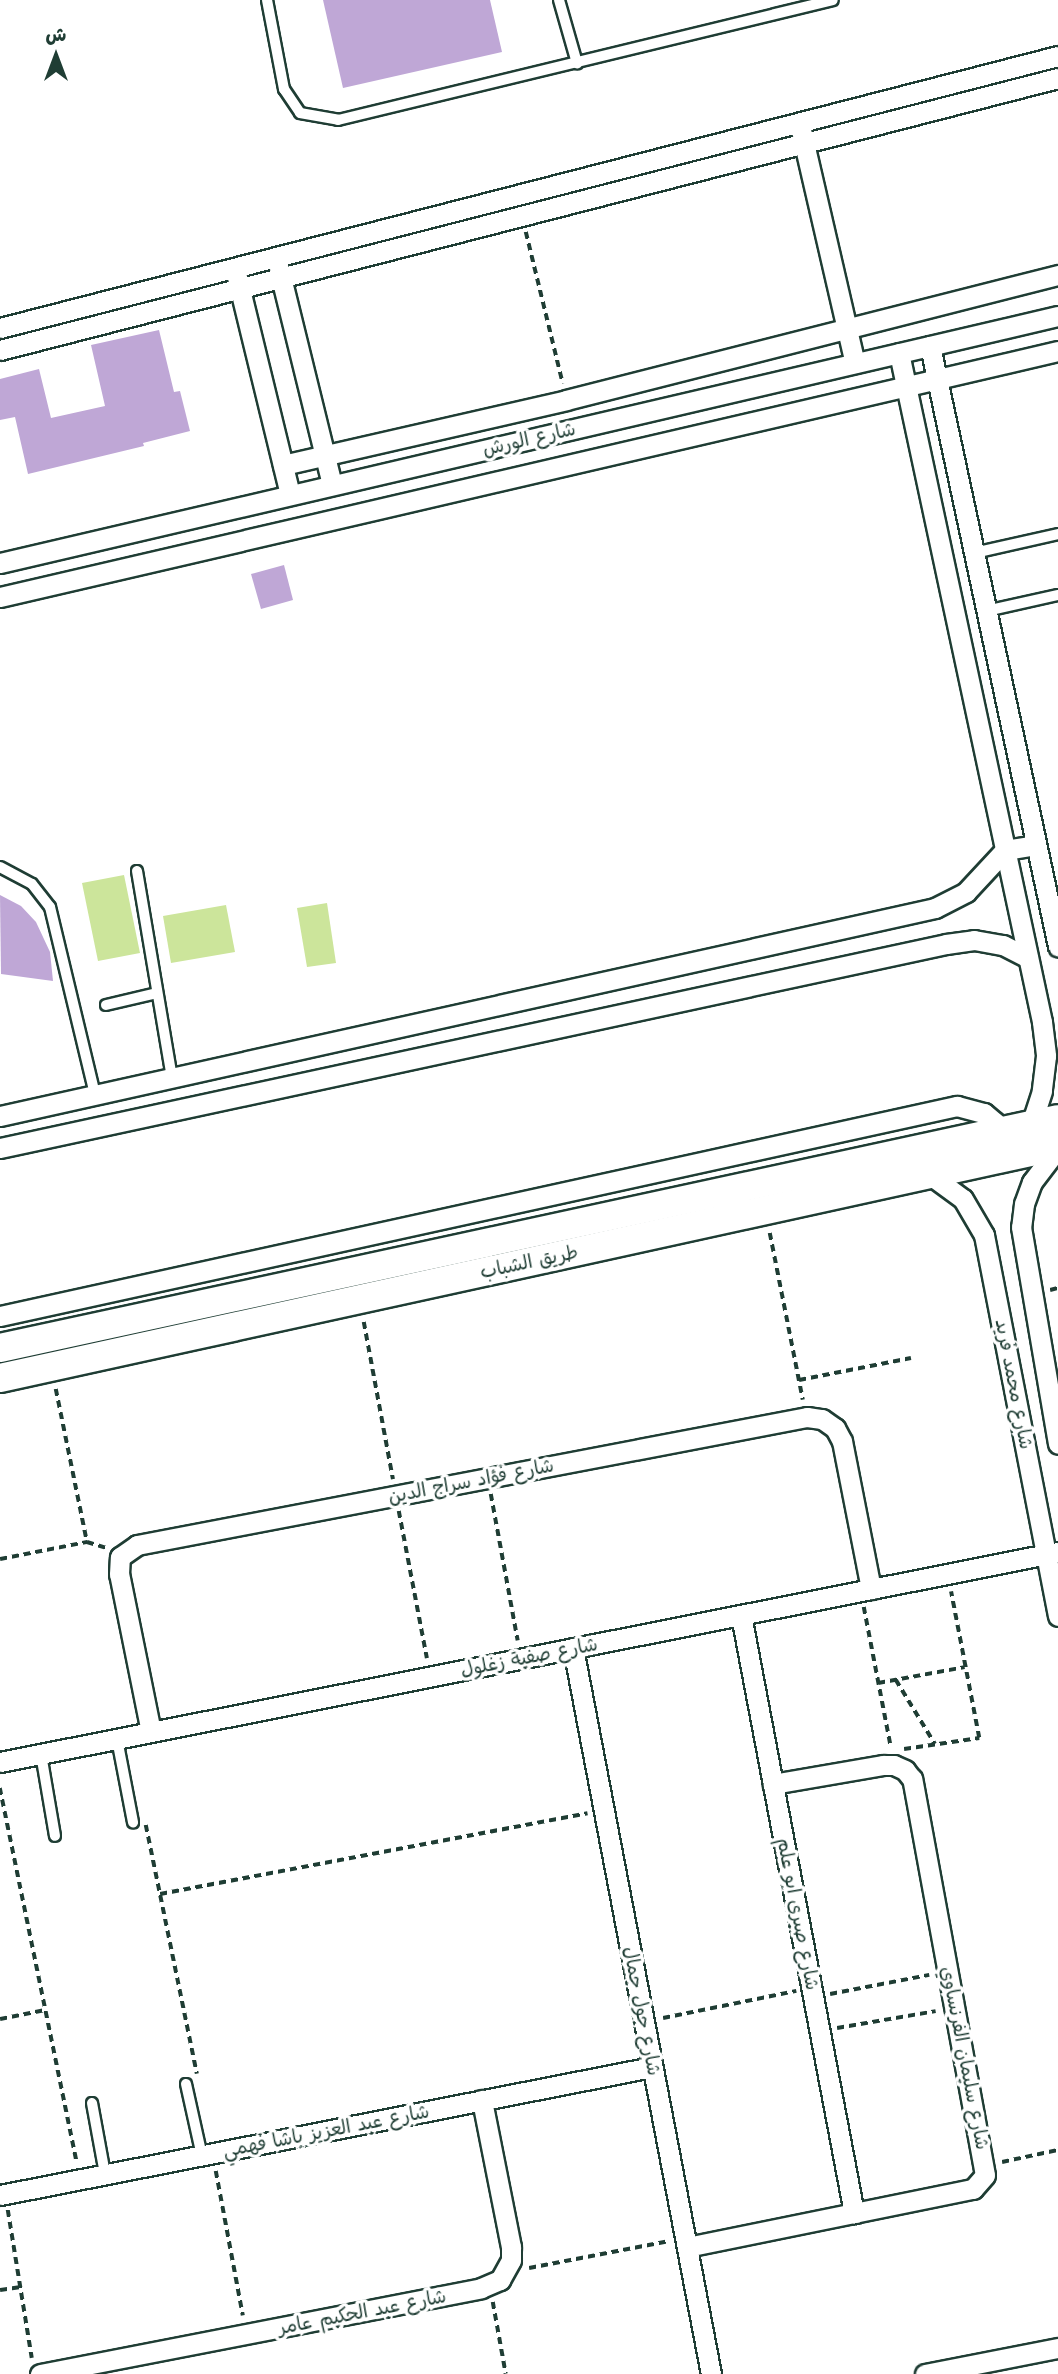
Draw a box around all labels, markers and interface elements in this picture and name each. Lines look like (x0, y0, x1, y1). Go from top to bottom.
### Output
north arrow (21, 21, 91, 91)
text: ش (46, 22, 66, 47)
street label: شارع الورش (480, 417, 578, 461)
street label: طريق الشباب (478, 1240, 580, 1284)
street label: شارع محمد فريد (990, 1317, 1038, 1451)
street label: شارع فؤاد سراج الدين (386, 1454, 556, 1508)
street label: شارع صفية زغلول (459, 1633, 599, 1681)
street label: شارع صبرى ابو علم (772, 1836, 824, 1992)
street label: شارع جول جمال (618, 1945, 666, 2077)
street label: شارع سليمان الفرنساوي (936, 1964, 994, 2152)
street label: شارع عبد العزيز باشا فهمي (221, 2100, 431, 2162)
street label: شارع عبد الحكيم عامر (276, 2284, 448, 2340)

